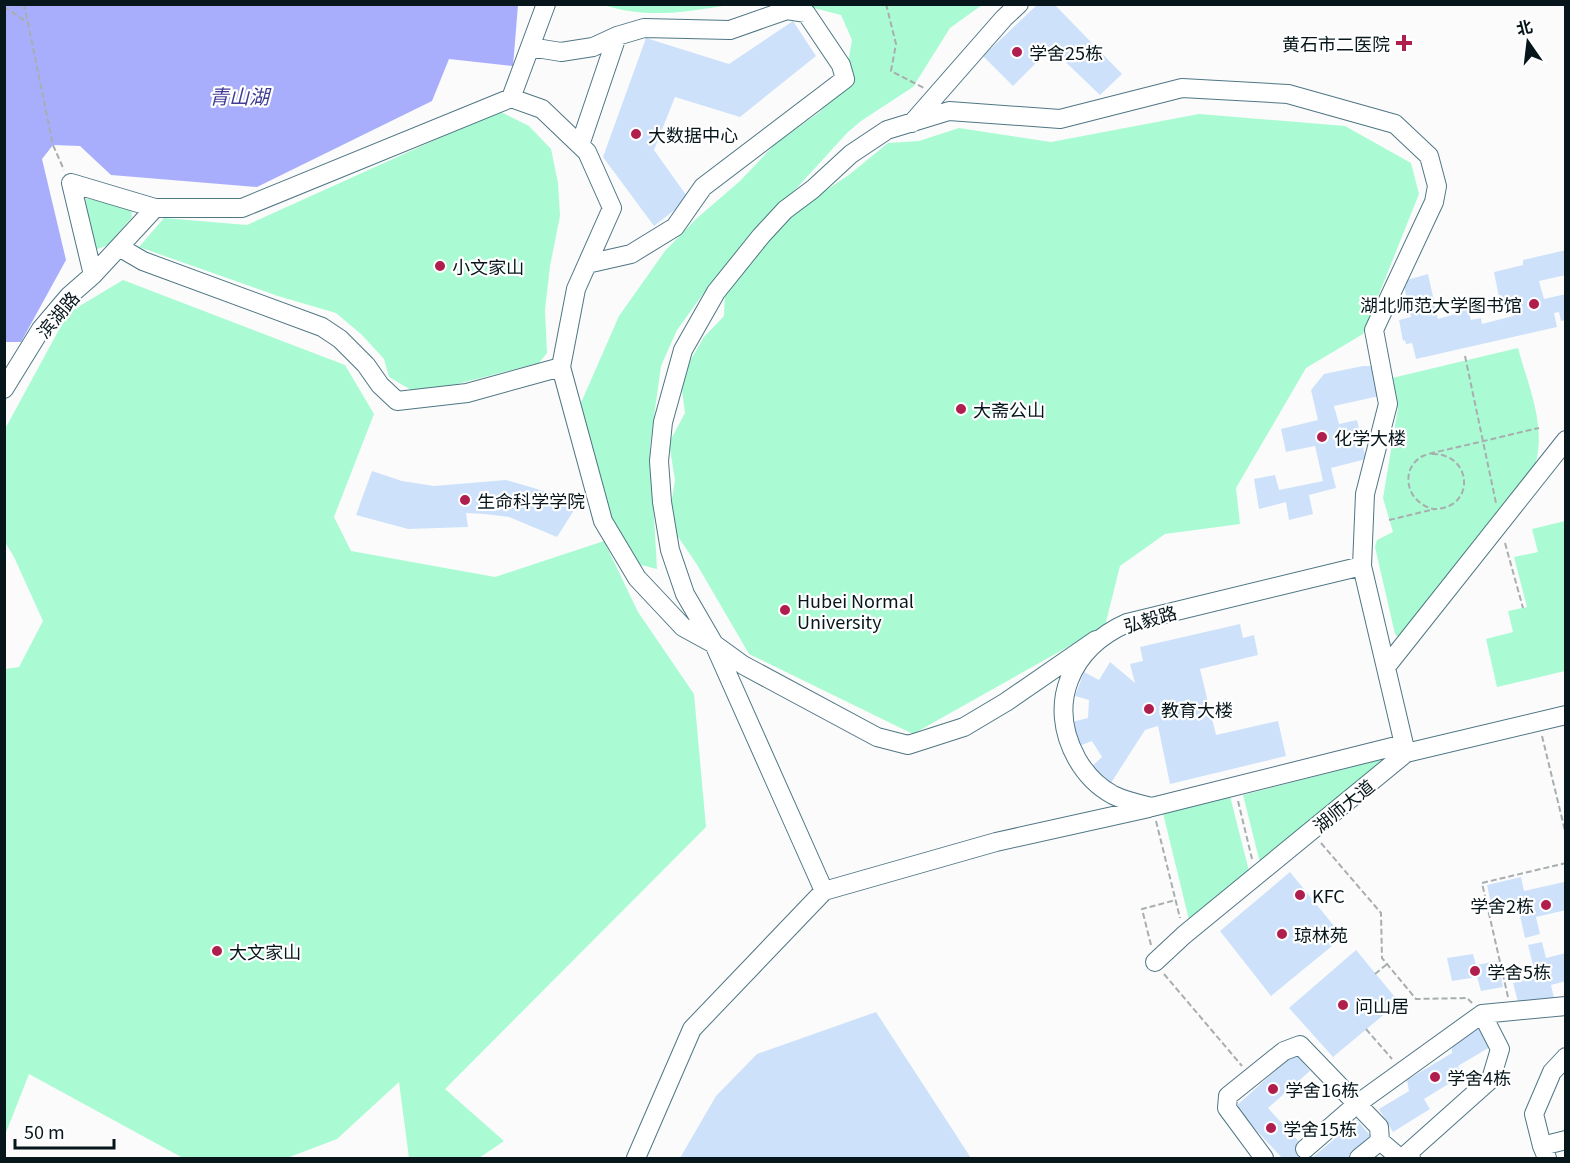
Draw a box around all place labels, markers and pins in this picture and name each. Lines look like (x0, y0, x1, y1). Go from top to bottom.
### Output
place label: 黄石市二医院 (1282, 30, 1390, 56)
marker: 黄石市二医院 (1395, 34, 1413, 52)
place label: 学舍25栋 (1029, 39, 1103, 65)
marker: 学舍25栋 (1010, 45, 1024, 59)
place label: 大数据中心 (648, 121, 738, 147)
marker: 大数据中心 (629, 127, 643, 141)
place label: 小文家山 (452, 253, 524, 279)
marker: 小文家山 (433, 259, 447, 273)
place label: 湖北师范大学图书馆 (1360, 291, 1522, 317)
marker: 湖北师范大学图书馆 (1527, 297, 1541, 311)
place label: 大斋公山 (973, 396, 1045, 422)
marker: 大斋公山 (954, 402, 968, 416)
place label: 化学大楼 (1334, 424, 1406, 450)
marker: 化学大楼 (1315, 430, 1329, 444)
place label: 生命科学学院 (477, 487, 585, 513)
marker: 生命科学学院 (458, 493, 472, 507)
place label: Hubei Normal University (797, 587, 914, 634)
marker: Hubei Normal University (778, 603, 792, 617)
place label: 教育大楼 (1161, 696, 1233, 722)
marker: 教育大楼 (1142, 702, 1156, 716)
place label: KFC (1312, 882, 1345, 908)
marker: KFC (1293, 888, 1307, 902)
place label: 学舍2栋 (1470, 892, 1534, 918)
marker: 学舍2栋 (1539, 898, 1553, 912)
place label: 琼林苑 (1294, 921, 1348, 947)
marker: 琼林苑 (1275, 927, 1289, 941)
place label: 大文家山 (229, 938, 301, 964)
marker: 大文家山 (210, 944, 224, 958)
place label: 学舍5栋 (1487, 958, 1551, 984)
marker: 学舍5栋 (1468, 964, 1482, 978)
place label: 问山居 (1355, 992, 1409, 1018)
marker: 问山居 (1336, 998, 1350, 1012)
place label: 学舍4栋 (1447, 1064, 1511, 1090)
marker: 学舍4栋 (1428, 1070, 1442, 1084)
place label: 学舍16栋 (1285, 1076, 1359, 1102)
marker: 学舍16栋 (1266, 1082, 1280, 1096)
place label: 学舍15栋 (1283, 1115, 1357, 1141)
marker: 学舍15栋 (1264, 1121, 1278, 1135)

